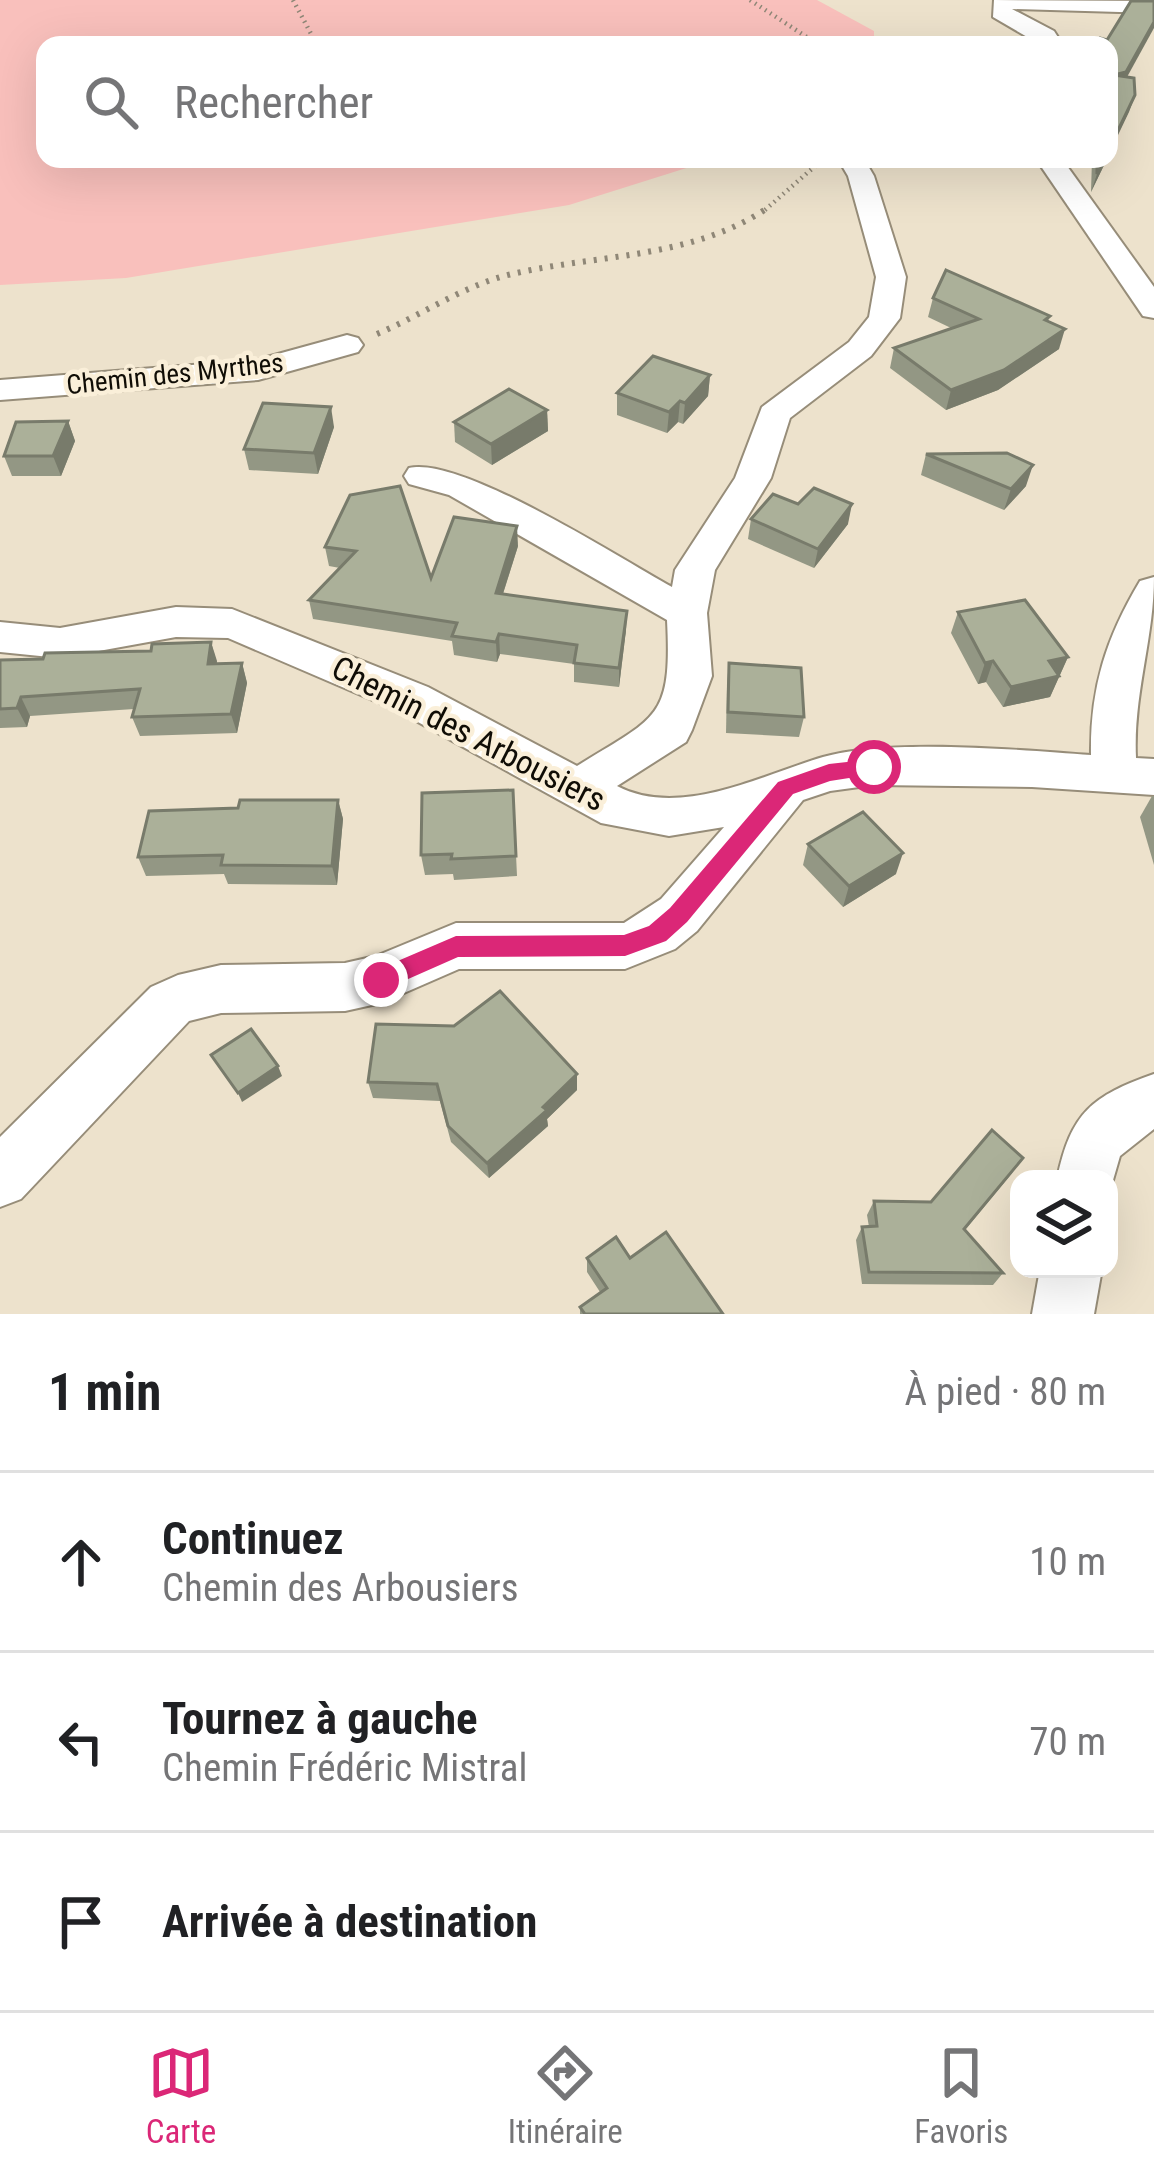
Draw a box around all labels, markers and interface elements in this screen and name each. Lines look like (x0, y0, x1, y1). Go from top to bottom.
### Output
search box (36, 36, 1118, 168)
icon: search (78, 69, 144, 135)
text: Rechercher (174, 76, 373, 129)
street label: Chemin des Myrthes (65, 347, 285, 401)
street label: Chemin des Arbousiers (326, 648, 612, 819)
route start (847, 740, 901, 794)
route end (354, 953, 408, 1007)
map controls (1010, 1170, 1118, 1278)
button: layers (1010, 1170, 1118, 1278)
text: 1 min (48, 1363, 161, 1422)
text: À pied · 80 m (905, 1369, 1106, 1415)
text: Continuez (162, 1512, 343, 1565)
icon: ahead (48, 1529, 114, 1595)
text: 10 m (1029, 1539, 1106, 1585)
text: Chemin des Arbousiers (162, 1565, 518, 1611)
text: Tournez à gauche (162, 1692, 478, 1745)
icon: left (48, 1709, 114, 1775)
text: 70 m (1029, 1719, 1106, 1765)
text: Chemin Frédéric Mistral (162, 1745, 527, 1791)
icon: arrive (48, 1889, 114, 1955)
text: Arrivée à destination (162, 1895, 537, 1948)
tab: Carte (146, 2040, 216, 2151)
tab: Itinéraire (508, 2040, 623, 2151)
tab: Favoris (914, 2040, 1008, 2151)

